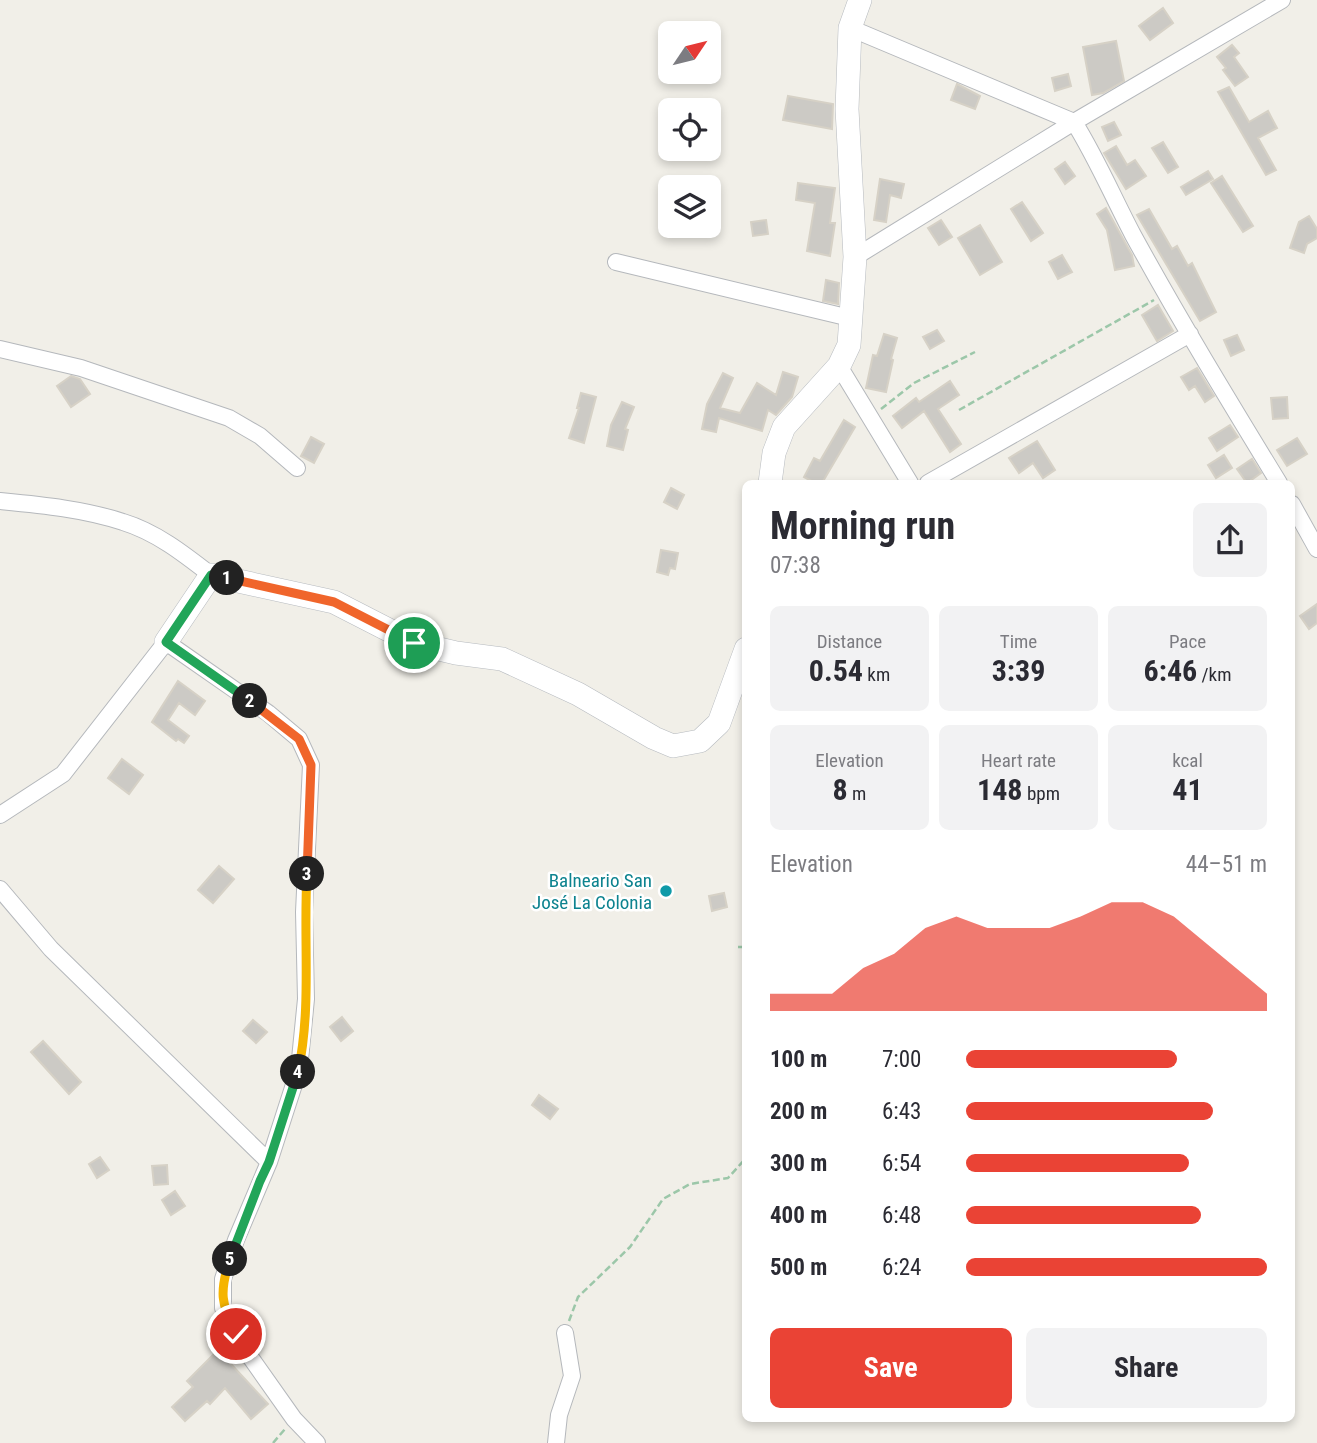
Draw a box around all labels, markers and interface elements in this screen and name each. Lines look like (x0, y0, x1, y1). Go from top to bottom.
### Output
north arrow (658, 21, 721, 84)
map controls (658, 21, 721, 238)
button: locate (658, 98, 721, 161)
button: layers (658, 175, 721, 238)
button: share (1193, 503, 1267, 577)
text: Morning run (770, 504, 955, 548)
text: 07:38 (770, 552, 821, 579)
pin: 1 (210, 560, 244, 596)
text: 1 (222, 566, 231, 589)
pin (384, 613, 444, 673)
icon: arrive (395, 624, 433, 662)
text: Distance (817, 630, 882, 653)
text: Time (1000, 630, 1037, 653)
text: Pace (1169, 630, 1206, 653)
text: 0.54 (809, 653, 863, 688)
text: 3:39 (992, 653, 1045, 688)
text: 6:46 (1144, 653, 1197, 688)
text: km (863, 663, 890, 686)
text: /km (1197, 663, 1231, 686)
pin: 2 (232, 684, 268, 718)
text: 2 (245, 689, 254, 712)
text: Elevation (815, 749, 884, 772)
text: Heart rate (981, 749, 1056, 772)
text: kcal (1172, 749, 1203, 772)
text: 8 (833, 772, 848, 807)
text: 148 (977, 772, 1023, 807)
text: 41 (1172, 772, 1203, 807)
text: m (848, 782, 866, 805)
text: bpm (1023, 782, 1060, 805)
text: Elevation (770, 851, 853, 878)
text: 44–51 m (1186, 851, 1267, 878)
pin: 3 (290, 856, 324, 892)
text: 3 (302, 862, 311, 885)
place label: Balneario San José La Colonia (532, 869, 652, 914)
marker: Balneario San José La Colonia (658, 883, 674, 899)
text: 100 m (770, 1046, 827, 1073)
text: 7:00 (882, 1046, 921, 1073)
pin: 4 (280, 1054, 316, 1090)
text: 4 (293, 1060, 302, 1083)
text: 200 m (770, 1098, 827, 1125)
text: 6:43 (882, 1098, 921, 1125)
text: 300 m (770, 1150, 827, 1177)
text: 6:54 (882, 1150, 921, 1177)
text: 400 m (770, 1202, 827, 1229)
text: 6:48 (882, 1202, 921, 1229)
pin: 5 (212, 1242, 247, 1276)
text: 5 (225, 1247, 234, 1270)
text: 500 m (770, 1254, 827, 1281)
text: 6:24 (882, 1254, 921, 1281)
pin (206, 1304, 266, 1364)
icon: check (217, 1315, 255, 1353)
button: Save (770, 1328, 1012, 1408)
button: Share (1026, 1328, 1267, 1408)

